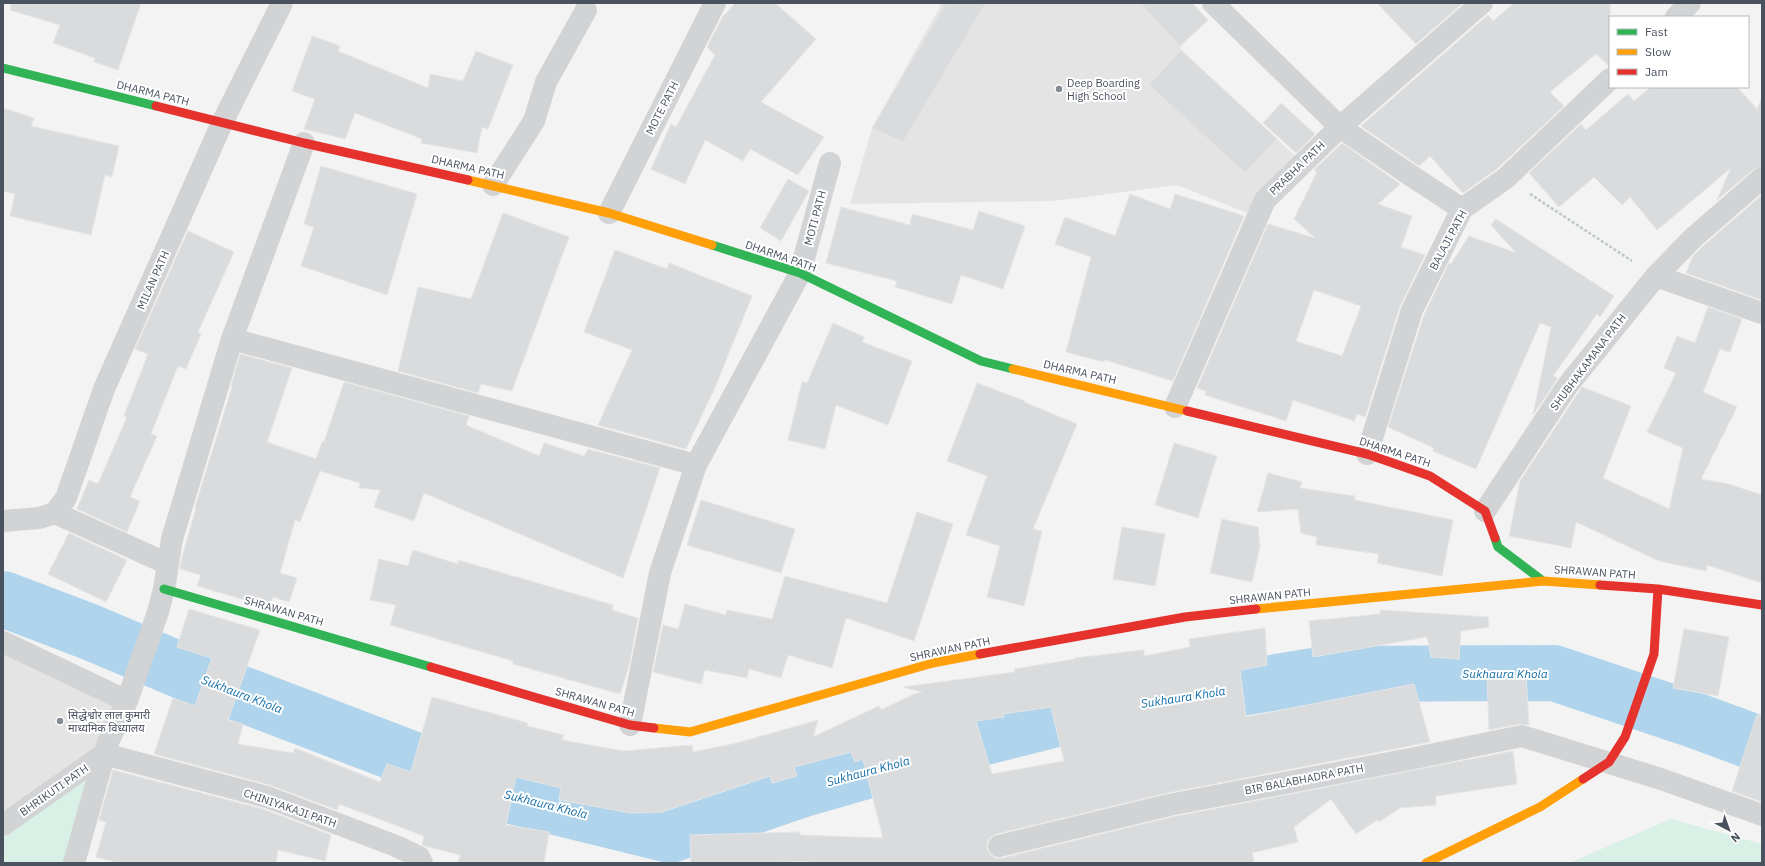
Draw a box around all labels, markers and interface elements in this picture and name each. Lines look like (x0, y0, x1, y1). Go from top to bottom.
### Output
legend (1609, 16, 1749, 88)
text: Fast (1645, 24, 1668, 39)
text: Slow (1645, 44, 1671, 59)
text: Jam (1645, 64, 1668, 79)
place label: Deep Boarding High School (1067, 76, 1140, 103)
street label: DHARMA PATH (115, 77, 191, 109)
street label: MOTE PATH (643, 79, 681, 137)
marker: Deep Boarding High School (1054, 84, 1064, 94)
street label: PRABHA PATH (1266, 138, 1328, 198)
street label: DHARMA PATH (430, 152, 506, 182)
street label: MOTI PATH (801, 189, 829, 247)
street label: BALAJI PATH (1426, 208, 1470, 272)
street label: DHARMA PATH (744, 237, 818, 275)
street label: MILAN PATH (134, 248, 172, 312)
street label: SHUBHAKAMANA PATH (1547, 311, 1629, 413)
street label: DHARMA PATH (1042, 357, 1118, 387)
street label: DHARMA PATH (1357, 434, 1433, 470)
street label: SHRAWAN PATH (1554, 562, 1636, 582)
street label: SHRAWAN PATH (1229, 585, 1311, 607)
street label: SHRAWAN PATH (243, 593, 325, 629)
street label: SHRAWAN PATH (908, 634, 992, 664)
water label: Sukhaura Khola (1462, 666, 1548, 681)
water label: Sukhaura Khola (199, 672, 285, 716)
water label: Sukhaura Khola (1140, 683, 1226, 711)
street label: SHRAWAN PATH (554, 684, 636, 720)
place label: सिद्धेश्वोर लाल कुमारी माध्यमिक विध्यालय (68, 708, 150, 735)
marker: सिद्धेश्वोर लाल कुमारी माध्यमिक विध्यालय (55, 716, 65, 726)
water label: Sukhaura Khola (825, 753, 911, 789)
street label: BHRIKUTI PATH (17, 761, 91, 819)
street label: BIR BALABHADRA PATH (1243, 761, 1365, 797)
street label: CHINIYAKAJI PATH (242, 786, 338, 830)
water label: Sukhaura Khola (503, 786, 589, 822)
north arrow (1709, 810, 1749, 850)
text: N (1728, 830, 1743, 845)

